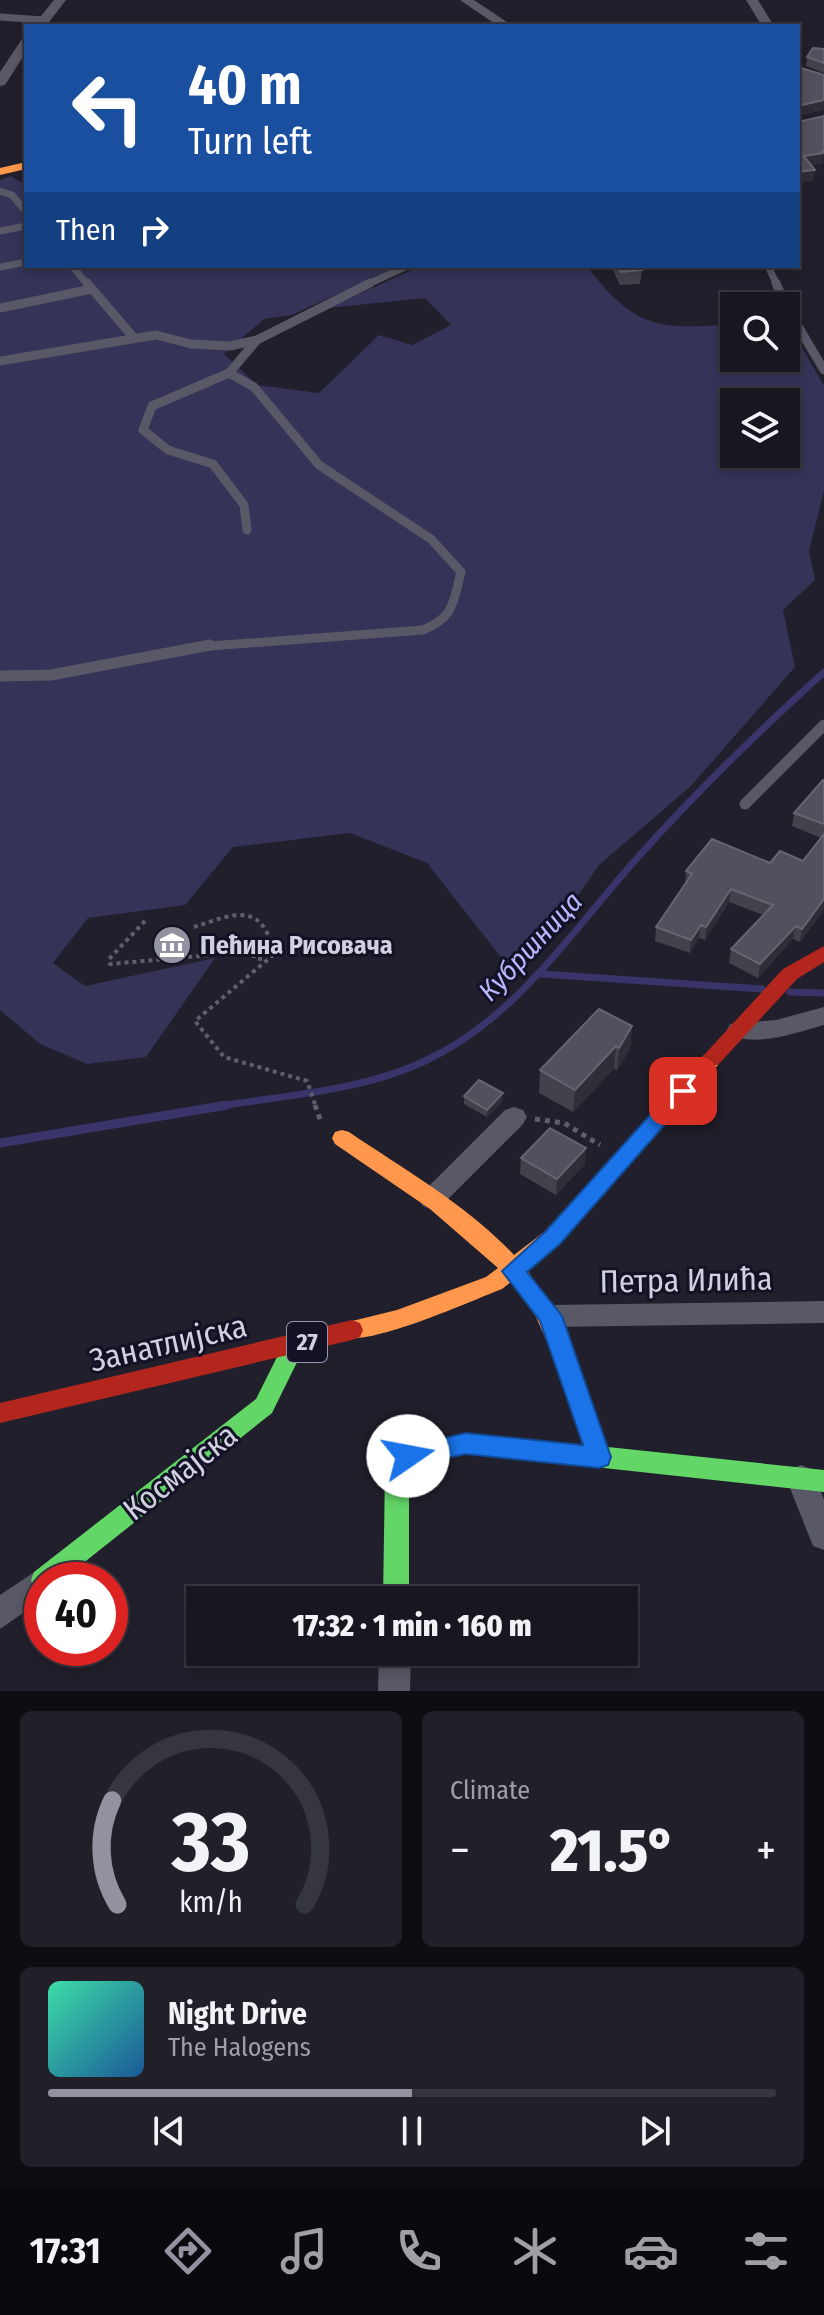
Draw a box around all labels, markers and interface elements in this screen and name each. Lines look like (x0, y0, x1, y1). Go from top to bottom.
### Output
text: 40 m (188, 52, 302, 119)
icon: left (56, 56, 160, 160)
text: Turn left (188, 120, 312, 164)
icon: right (132, 208, 176, 252)
text: Then (56, 212, 116, 248)
map controls (720, 292, 800, 468)
button: search (720, 292, 800, 372)
button: layers (720, 388, 800, 468)
water label: Кубршница (472, 885, 589, 1008)
museum icon: Пећина Рисовача (151, 924, 193, 966)
place label: Пећина Рисовача (200, 930, 393, 961)
pin (649, 1057, 717, 1125)
icon: arrive (661, 1069, 705, 1113)
street label: Петра Илића (599, 1259, 773, 1301)
street label: Занатлијска (86, 1306, 250, 1380)
road number: 27 (287, 1322, 327, 1362)
position arrow (366, 1414, 450, 1498)
street label: Космајска (116, 1416, 244, 1528)
speed limit sign: 40 (24, 1562, 128, 1666)
text: 17:32 · 1 min · 160 m (292, 1608, 532, 1644)
text: Climate (450, 1775, 530, 1806)
text: 33 (171, 1793, 250, 1893)
text: 21.5° (550, 1815, 676, 1887)
text: − (450, 1824, 470, 1877)
text: + (756, 1824, 776, 1877)
text: km/h (179, 1885, 243, 1920)
text: Night Drive (168, 1996, 307, 2032)
text: The Halogens (168, 2032, 311, 2063)
icon: previous (147, 2109, 191, 2153)
icon: pause (390, 2109, 434, 2153)
icon: next (633, 2109, 677, 2153)
icon: directions (160, 2223, 216, 2279)
icon: music (276, 2223, 332, 2279)
icon: phone (391, 2223, 447, 2279)
icon: climate (507, 2223, 563, 2279)
icon: car (623, 2223, 679, 2279)
icon: filters (738, 2223, 794, 2279)
text: 17:31 (30, 2229, 101, 2273)

